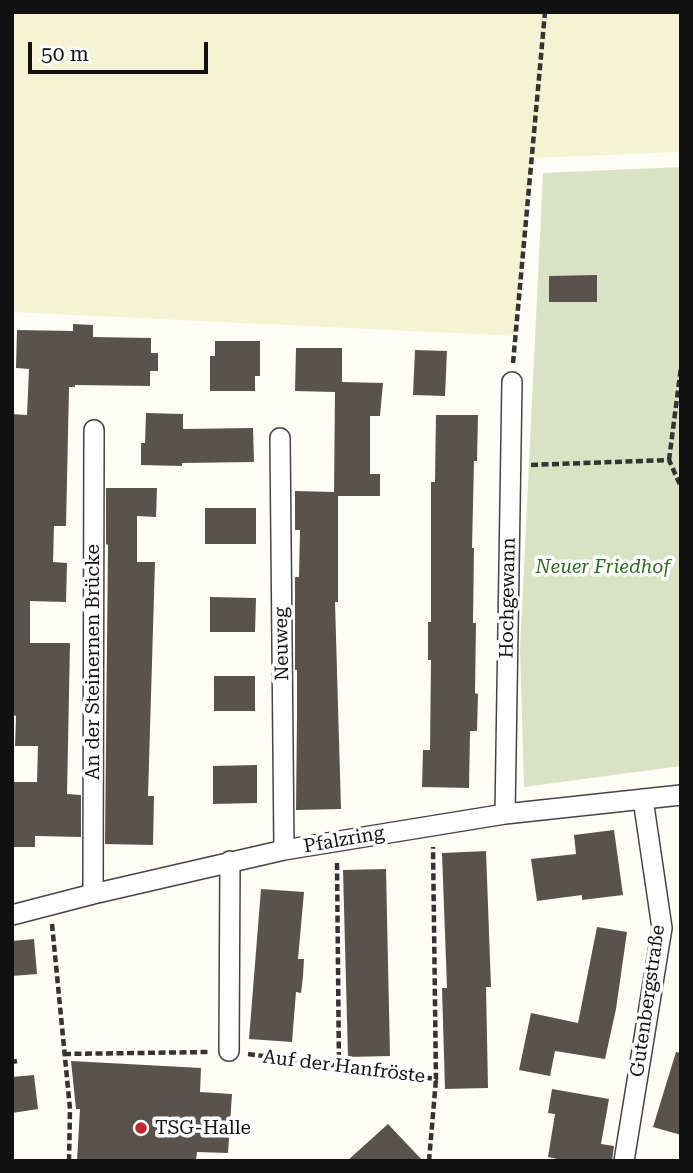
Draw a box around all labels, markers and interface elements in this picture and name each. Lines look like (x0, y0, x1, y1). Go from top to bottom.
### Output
scale bar (32, 28, 212, 72)
text: 50 m (41, 42, 89, 66)
street label: Hochgewann (496, 537, 520, 659)
street label: An der Steinernen Brücke (82, 544, 104, 780)
park label: Neuer Friedhof (536, 556, 670, 578)
street label: Neuweg (270, 607, 294, 681)
street label: Pfalzring (302, 822, 386, 858)
street label: Gutenbergstraße (626, 923, 670, 1079)
street label: Auf der Hanfröste (261, 1046, 427, 1088)
place label: TSG-Halle (155, 1117, 251, 1139)
marker: TSG-Halle (133, 1120, 149, 1136)

